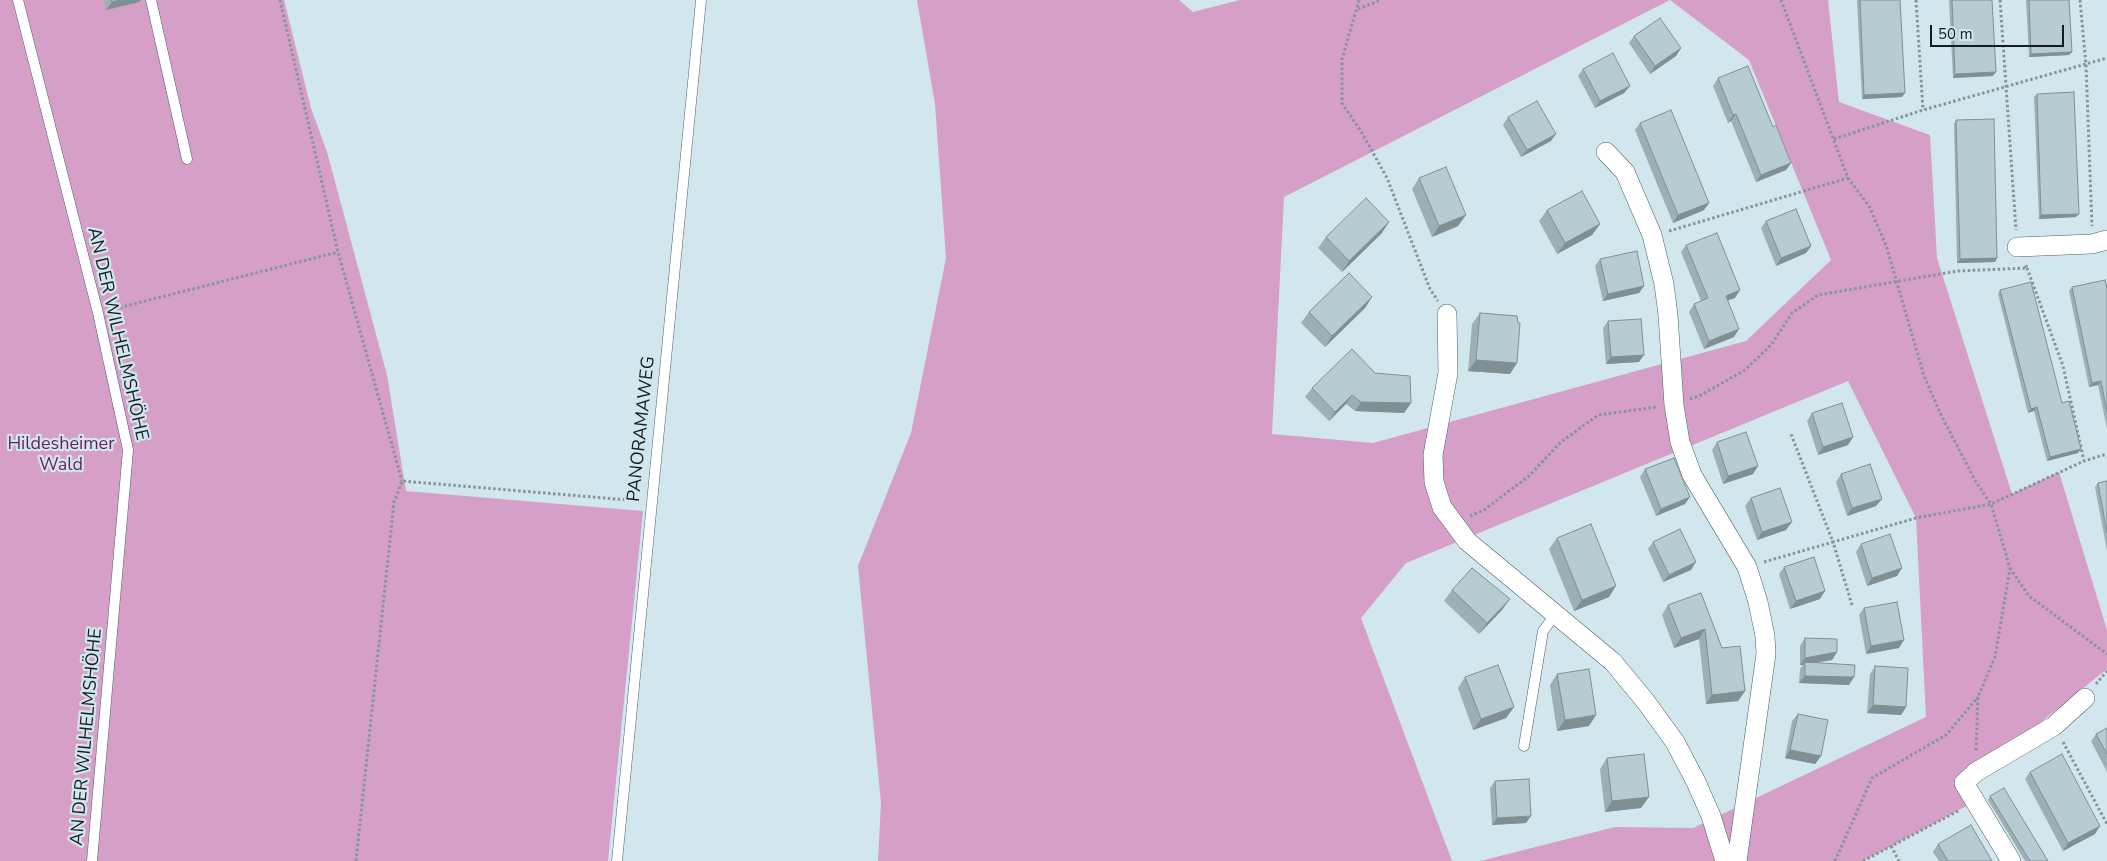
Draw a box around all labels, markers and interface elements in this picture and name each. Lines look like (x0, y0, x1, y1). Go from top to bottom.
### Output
scale bar (1932, 15, 2066, 47)
text: 50 m (1938, 24, 1973, 44)
street label: AN DER WILHELMSHÖHE (82, 225, 152, 443)
street label: PANORAMAWEG (624, 355, 660, 503)
park label: Hildesheimer Wald (7, 434, 115, 476)
street label: AN DER WILHELMSHÖHE (67, 628, 107, 846)

